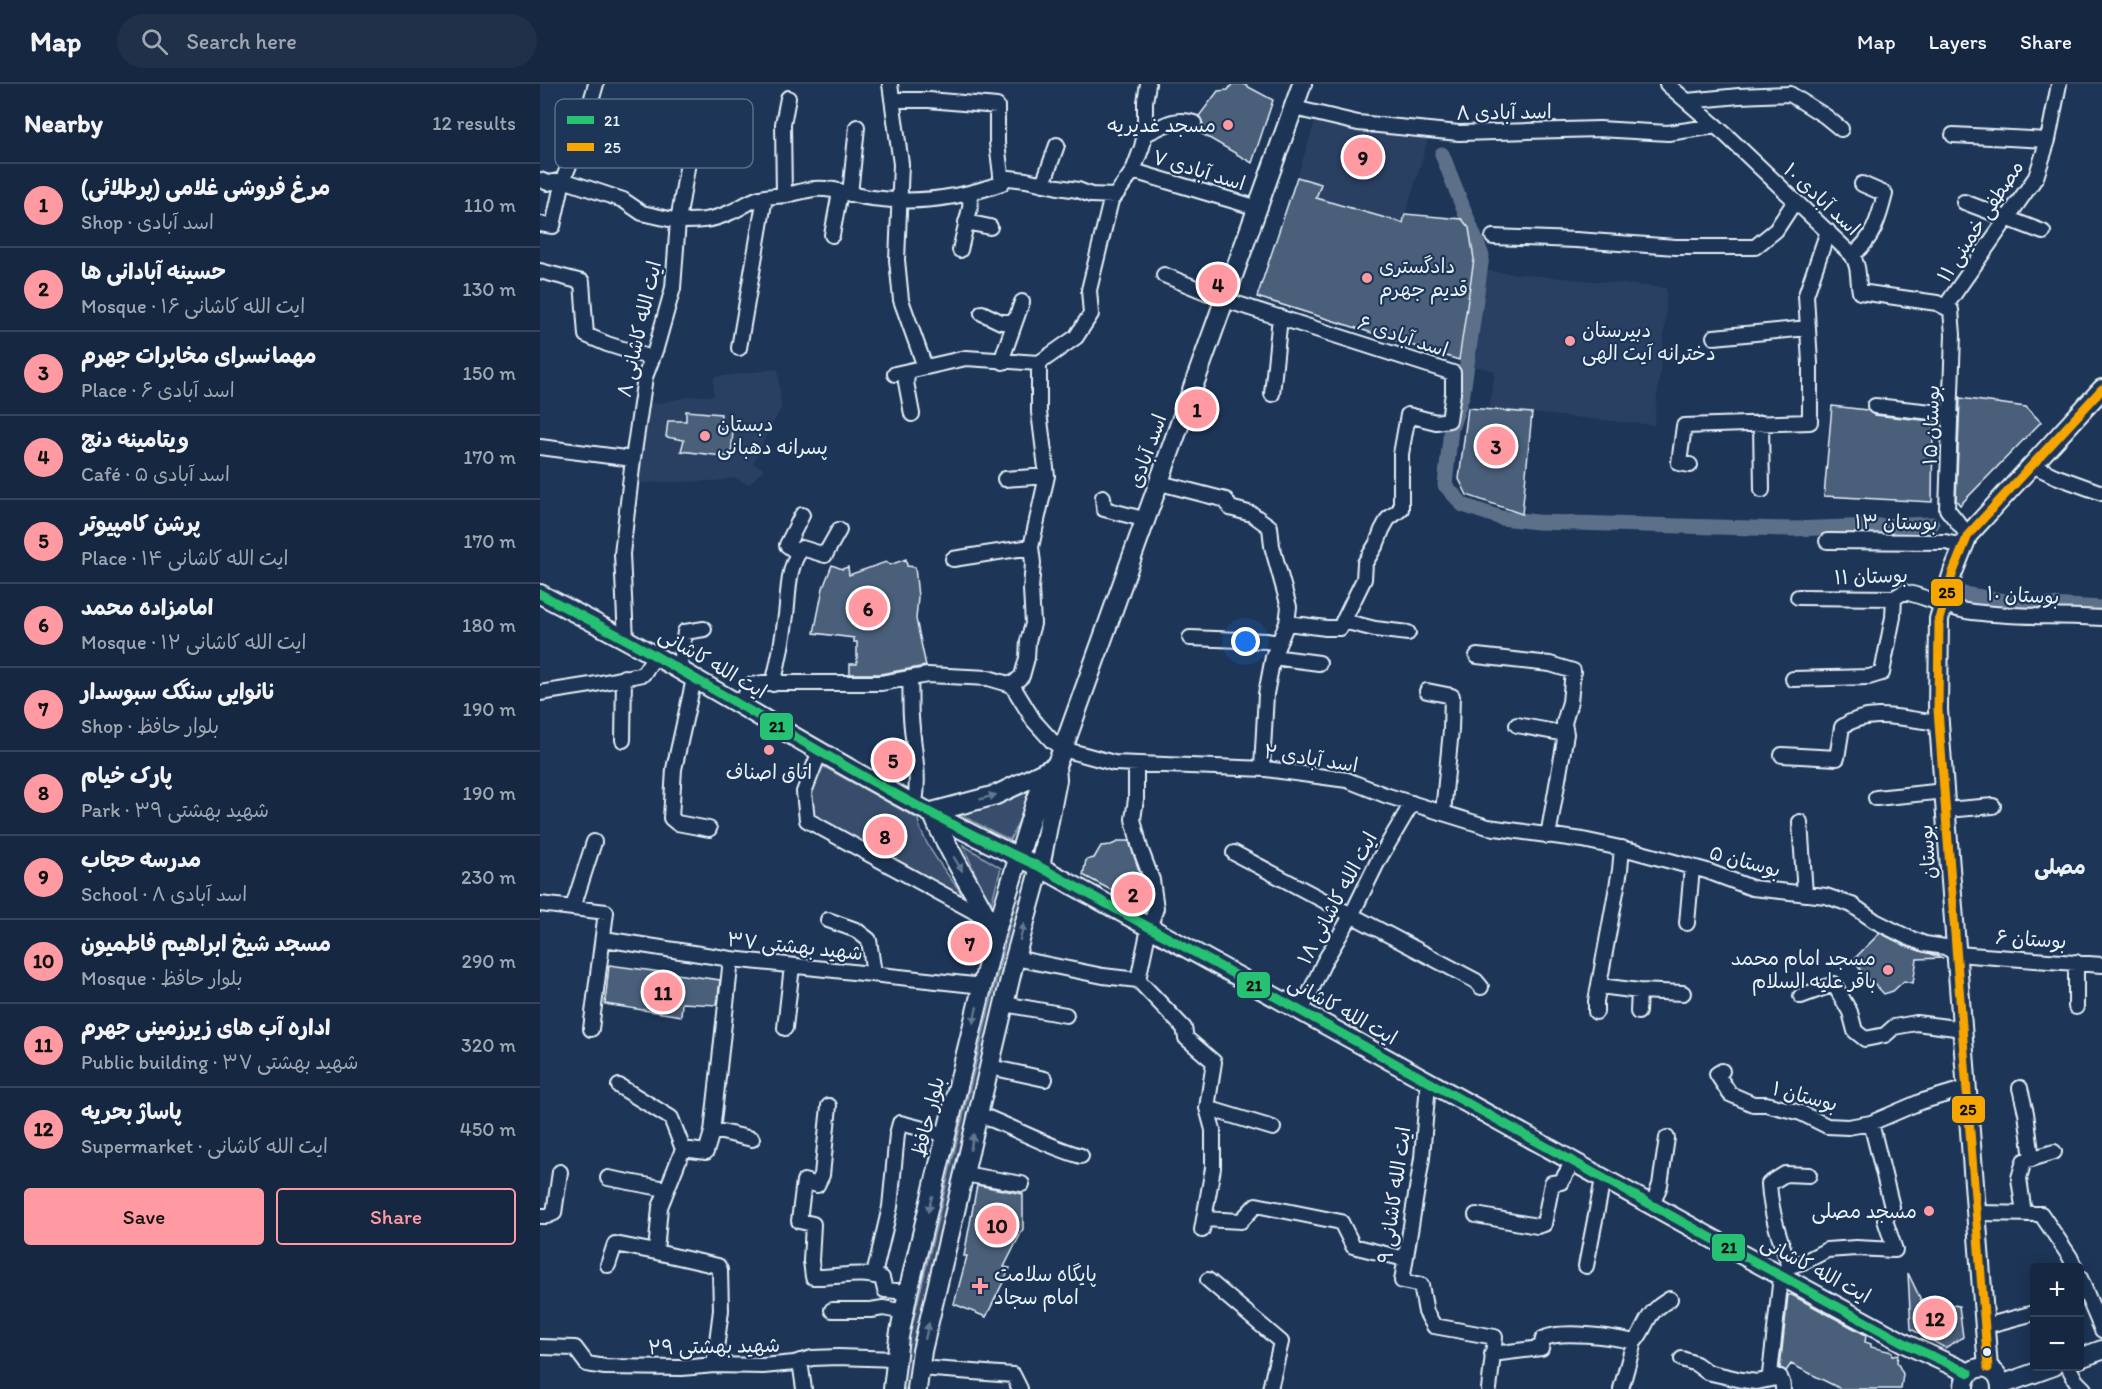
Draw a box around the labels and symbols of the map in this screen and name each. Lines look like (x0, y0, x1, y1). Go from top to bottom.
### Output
legend (555, 99, 753, 168)
street label: اسد آبادی ۸ (1456, 99, 1552, 125)
text: 21 (604, 111, 620, 130)
place label: مسجد غدیریه (1107, 113, 1216, 137)
marker: مسجد غدیریه (1221, 118, 1235, 132)
pin: 9 (1344, 134, 1382, 180)
text: 25 (604, 138, 621, 157)
street label: اسد آبادی ۷ (1150, 145, 1248, 195)
street label: مصطفی خمینی ۱۱ (1932, 156, 2029, 287)
street label: اسد آبادی ۱۰ (1779, 158, 1865, 240)
place label: دادگستری قدیم جهرم (1379, 254, 1468, 305)
street label: ایت الله کاشانی ۸ (612, 258, 667, 400)
pin: 4 (1198, 262, 1238, 306)
marker: دادگستری قدیم جهرم (1360, 271, 1374, 285)
street label: اسد آبادی ۶ (1355, 310, 1451, 362)
place label: دبیرستان دخترانه آیت الهی (1582, 318, 1716, 366)
marker: دبیرستان دخترانه آیت الهی (1563, 334, 1577, 348)
street label: بوستان ۱۵ (1918, 384, 1944, 466)
pin: 1 (1178, 386, 1216, 432)
street label: اسد آبادی (1123, 411, 1171, 491)
place label: دبستان پسرانه دهبانی (717, 412, 828, 460)
pin: 3 (1476, 424, 1516, 469)
marker: دبستان پسرانه دهبانی (698, 429, 712, 443)
street label: بوستان ۱۳ (1854, 509, 1938, 535)
street label: بوستان ۱۱ (1834, 563, 1908, 589)
line badge: 25 (1930, 578, 1964, 607)
street label: بوستان ۱۰ (1986, 581, 2060, 609)
text: 25 (1939, 583, 1956, 602)
pin: 6 (848, 586, 888, 630)
street label: ایت الله کاشانی (654, 622, 771, 704)
your location (1231, 627, 1260, 656)
line badge: 21 (759, 712, 794, 741)
text: 21 (769, 717, 785, 736)
pin: 5 (874, 738, 912, 782)
street label: اسد آبادی ۲ (1262, 739, 1360, 777)
marker: اتاق اصناف (762, 743, 776, 757)
place label: اتاق اصناف (726, 760, 812, 784)
one-way arrow (979, 792, 997, 801)
pin: 8 (866, 814, 904, 858)
street label: بوستان (1913, 824, 1941, 880)
street label: ایت الله کاشانی ۱۸ (1292, 828, 1383, 969)
street label: بوستان ۵ (1707, 840, 1783, 882)
district label: مصلی (2034, 854, 2086, 880)
one-way arrow (953, 856, 964, 872)
pin: 2 (1114, 872, 1152, 916)
pin: 7 (950, 920, 990, 966)
one-way arrow (1018, 922, 1027, 940)
street label: بوستان ۶ (1995, 925, 2067, 953)
street label: شهید بهشتی ۳۷ (726, 927, 864, 966)
place label: مسجد امام محمد باقر علیه السلام (1731, 946, 1876, 996)
marker: مسجد امام محمد باقر علیه السلام (1881, 963, 1895, 977)
pin: 11 (644, 970, 682, 1014)
street label: ایت الله کاشانی (1284, 970, 1402, 1051)
line badge: 21 (1236, 971, 1271, 999)
text: 21 (1246, 976, 1262, 995)
one-way arrow (970, 1006, 980, 1024)
street label: بلوار حافظ (906, 1074, 950, 1160)
street label: بوستان ۱ (1770, 1076, 1840, 1116)
line badge: 25 (1951, 1095, 1986, 1124)
text: 25 (1960, 1100, 1977, 1119)
street label: ایت الله کاشانی ۹ (1373, 1125, 1416, 1265)
one-way arrow (967, 1132, 977, 1151)
one-way arrow (924, 1195, 934, 1214)
place label: مسجد مصلی (1812, 1199, 1917, 1224)
pin: 10 (978, 1202, 1016, 1248)
marker: مسجد مصلی (1922, 1204, 1936, 1218)
street label: ایت الله کاشانی (1757, 1230, 1875, 1309)
line badge: 21 (1711, 1233, 1746, 1262)
text: 21 (1721, 1238, 1737, 1257)
place label: پایگاه سلامت امام سجاد (994, 1262, 1097, 1312)
marker: پایگاه سلامت امام سجاد (971, 1277, 989, 1295)
pin: 12 (1916, 1296, 1954, 1340)
one-way arrow (923, 1322, 932, 1341)
street label: شهید بهشتی ۲۹ (648, 1333, 780, 1360)
unlabelled marker (1981, 1346, 1993, 1358)

